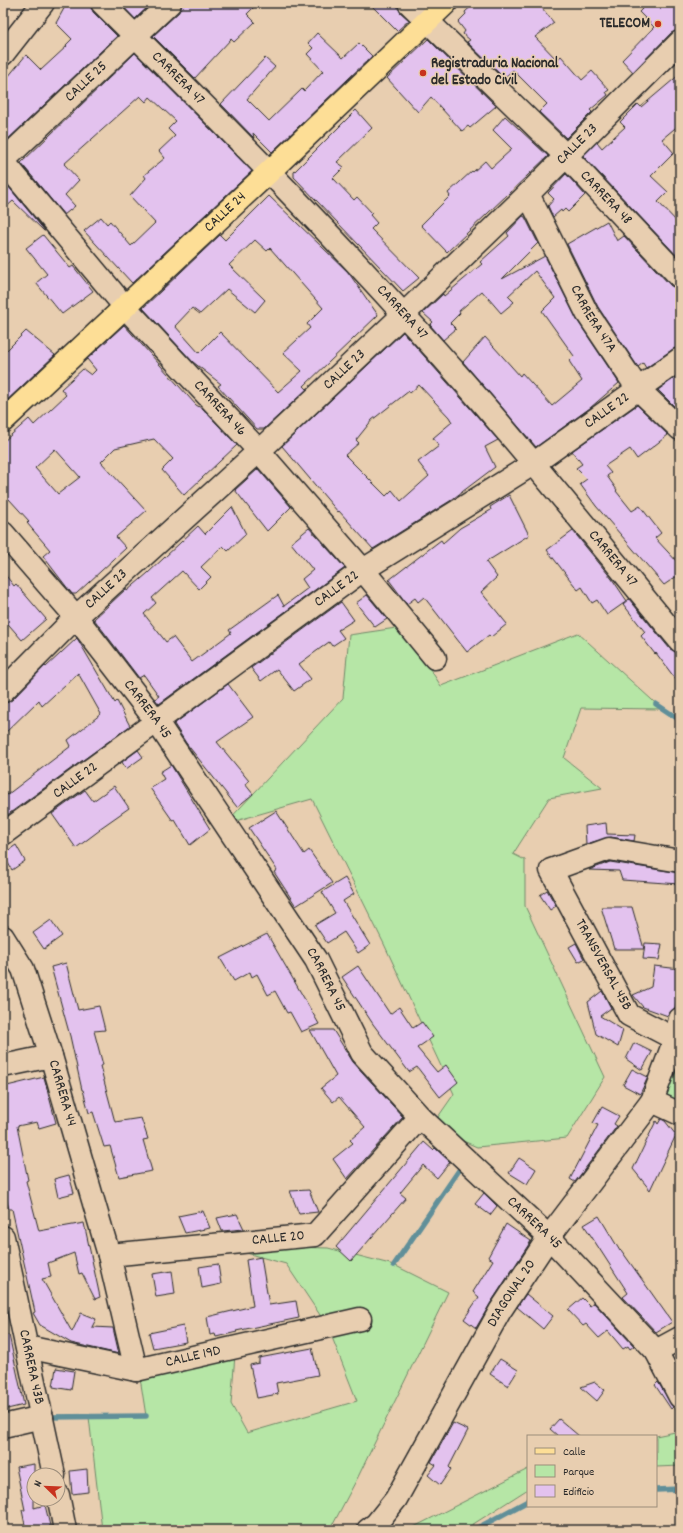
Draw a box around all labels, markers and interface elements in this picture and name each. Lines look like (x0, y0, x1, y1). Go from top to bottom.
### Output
place label: TELECOM (599, 13, 650, 35)
marker: TELECOM (653, 19, 663, 29)
street label: CARRERA 47 (146, 47, 210, 111)
place label: Registraduria Nacional del Estado Civil (431, 53, 559, 92)
street label: CALLE 25 (60, 56, 113, 108)
marker: Registraduria Nacional del Estado Civil (418, 68, 428, 78)
street label: CALLE 23 (552, 119, 603, 170)
street label: CARRERA 48 (574, 166, 637, 230)
street label: CALLE 24 (200, 187, 252, 238)
street label: CARRERA 47 (371, 280, 433, 345)
street label: CARRERA 47A (564, 281, 622, 358)
street label: CALLE 23 (319, 344, 371, 396)
street label: CARRERA 46 (188, 376, 251, 442)
street label: CALLE 22 (580, 387, 634, 435)
street label: CARRERA 47 (582, 526, 643, 592)
street label: CALLE 23 (80, 564, 133, 615)
street label: CALLE 22 (310, 565, 364, 613)
street label: CARRERA 45 (117, 675, 177, 744)
street label: CALLE 22 (48, 757, 103, 805)
street label: TRANSVERSAL 45B (569, 915, 637, 1015)
street label: CARRERA 45 (300, 943, 351, 1016)
street label: CARRERA 44 (42, 1057, 82, 1129)
street label: CARRERA 45 (501, 1191, 567, 1255)
street label: CALLE 20 (251, 1225, 306, 1252)
street label: DIAGONAL 20 (482, 1255, 542, 1331)
street label: CARRERA 43B (12, 1328, 50, 1407)
street label: CALLE 19D (163, 1340, 223, 1374)
legend (527, 1435, 657, 1507)
text: Calle (563, 1444, 586, 1461)
text: Parque (563, 1464, 594, 1481)
north arrow (26, 1467, 66, 1507)
text: N (30, 1478, 47, 1490)
text: Edificio (563, 1484, 594, 1501)

